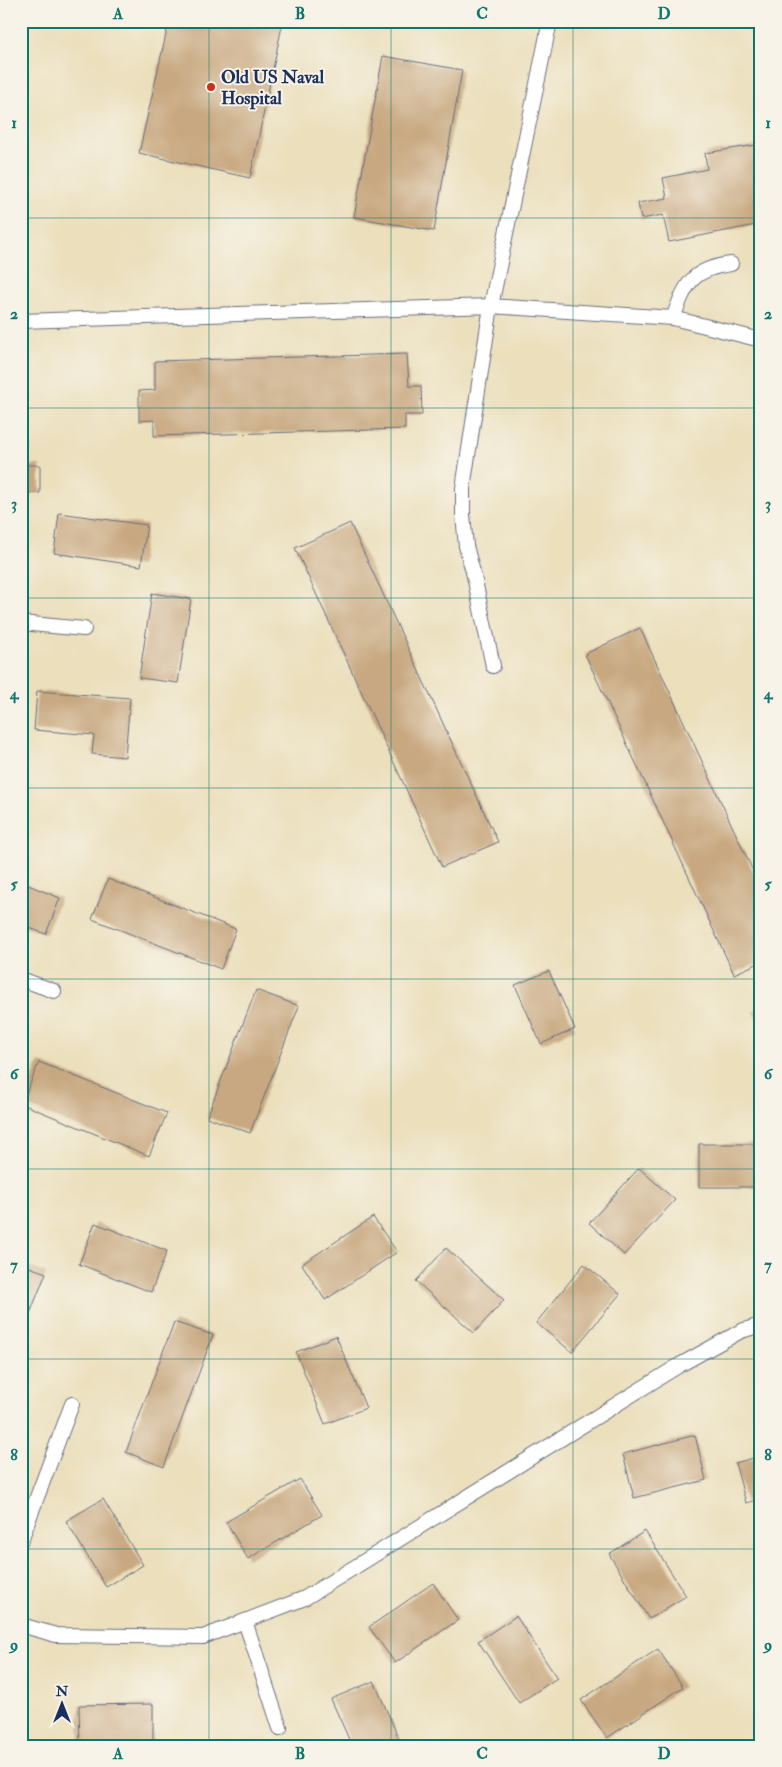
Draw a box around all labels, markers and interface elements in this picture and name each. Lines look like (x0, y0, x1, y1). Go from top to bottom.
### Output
text: A (112, 4, 124, 24)
text: B (295, 4, 305, 24)
text: C (476, 4, 488, 24)
text: D (657, 4, 671, 24)
place label: Old US Naval Hospital (221, 66, 324, 110)
marker: Old US Naval Hospital (205, 81, 217, 93)
text: 1 (11, 113, 17, 133)
text: 1 (765, 113, 771, 133)
text: 2 (10, 304, 18, 324)
text: 2 (764, 304, 772, 324)
text: 3 (11, 494, 17, 514)
text: 3 (765, 494, 771, 514)
text: 4 (9, 684, 20, 704)
text: 4 (763, 684, 774, 704)
text: 5 (10, 874, 18, 894)
text: 5 (764, 874, 772, 894)
text: 6 (10, 1064, 20, 1084)
text: 6 (764, 1064, 774, 1084)
text: 7 (10, 1255, 18, 1275)
text: 7 (764, 1255, 772, 1275)
text: 8 (10, 1445, 18, 1465)
text: 8 (764, 1445, 772, 1465)
text: 9 (8, 1635, 18, 1655)
text: 9 (762, 1635, 772, 1655)
north arrow (38, 1680, 88, 1730)
text: N (55, 1683, 69, 1700)
text: A (112, 1744, 124, 1764)
text: B (295, 1744, 305, 1764)
text: C (476, 1744, 488, 1764)
text: D (657, 1744, 671, 1764)

